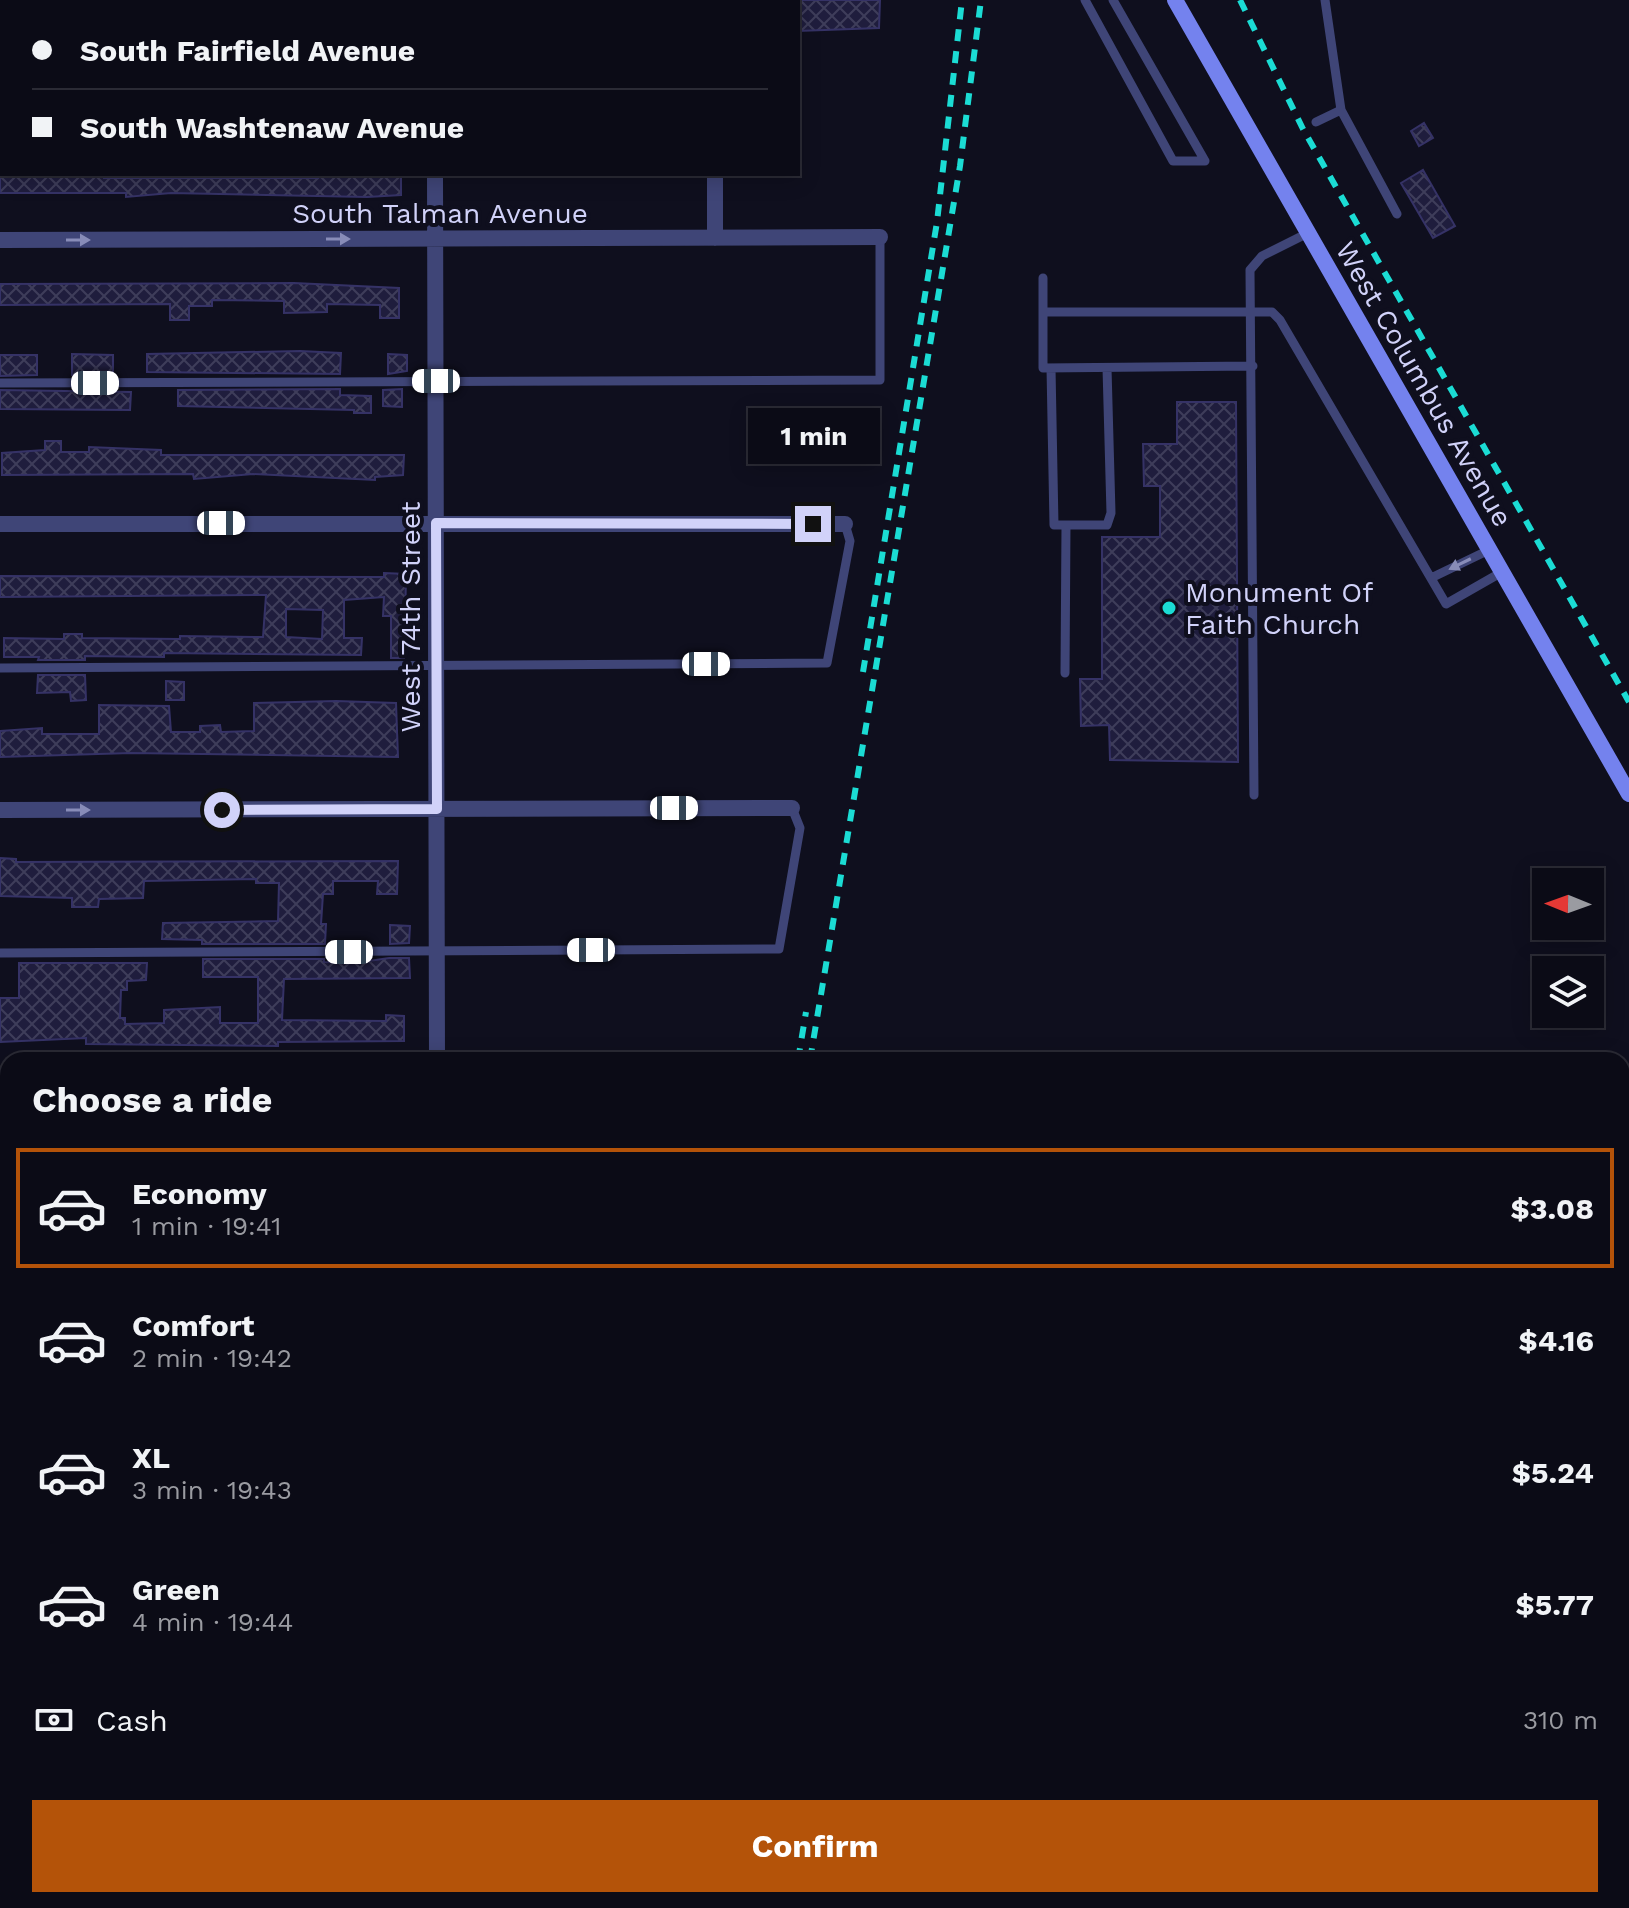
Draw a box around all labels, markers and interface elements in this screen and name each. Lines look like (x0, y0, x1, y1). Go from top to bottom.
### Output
text: South Fairfield Avenue (80, 33, 415, 68)
text: South Washtenaw Avenue (80, 110, 464, 145)
street label: South Talman Avenue (292, 197, 588, 230)
one-way arrow (326, 233, 351, 245)
one-way arrow (66, 234, 91, 246)
street label: West Columbus Avenue (1329, 236, 1519, 532)
car (412, 369, 460, 393)
car (71, 371, 119, 395)
callout: 1 min (747, 408, 879, 464)
text: 1 min (781, 421, 847, 451)
street label: West 74th Street (394, 501, 427, 732)
route end (795, 506, 831, 542)
car (197, 511, 245, 535)
one-way arrow (1449, 557, 1472, 571)
place label: Monument Of Faith Church (1185, 576, 1373, 641)
marker: Monument Of Faith Church (1160, 599, 1178, 617)
car (682, 652, 730, 676)
route start (204, 792, 240, 828)
car (650, 796, 698, 820)
one-way arrow (66, 804, 91, 816)
north arrow (1532, 868, 1604, 940)
map controls (1532, 868, 1604, 1028)
car (567, 938, 615, 962)
car (325, 940, 373, 964)
button: layers (1532, 956, 1604, 1028)
text: Choose a ride (32, 1079, 272, 1121)
icon: car (36, 1172, 108, 1244)
text: Economy (132, 1176, 267, 1211)
text: $3.08 (1510, 1191, 1594, 1226)
text: 1 min · 19:41 (132, 1211, 281, 1241)
icon: car (36, 1304, 108, 1376)
text: Comfort (132, 1308, 254, 1343)
text: $4.16 (1518, 1323, 1594, 1358)
text: 2 min · 19:42 (132, 1343, 292, 1373)
icon: car (36, 1436, 108, 1508)
text: XL (132, 1440, 170, 1475)
text: $5.24 (1512, 1455, 1594, 1490)
text: 3 min · 19:43 (132, 1475, 292, 1505)
icon: car (36, 1568, 108, 1640)
text: Green (132, 1572, 220, 1607)
text: $5.77 (1515, 1587, 1594, 1622)
text: 4 min · 19:44 (132, 1607, 293, 1637)
icon: cash (32, 1698, 76, 1742)
text: Cash (96, 1703, 168, 1738)
text: 310 m (1523, 1705, 1598, 1735)
button: Confirm (32, 1800, 1598, 1892)

